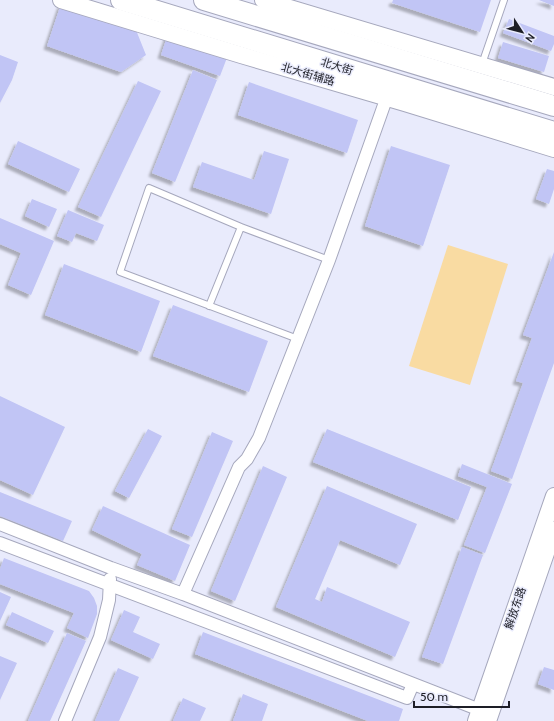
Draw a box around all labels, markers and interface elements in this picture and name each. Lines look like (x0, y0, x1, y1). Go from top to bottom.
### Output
north arrow (502, 12, 542, 52)
text: N (522, 31, 538, 45)
street label: 北大街 (319, 54, 355, 78)
street label: 北大街辅路 (280, 60, 336, 88)
street label: 解放东路 (501, 585, 529, 631)
scale bar (414, 683, 509, 709)
text: 50 m (420, 689, 448, 704)

